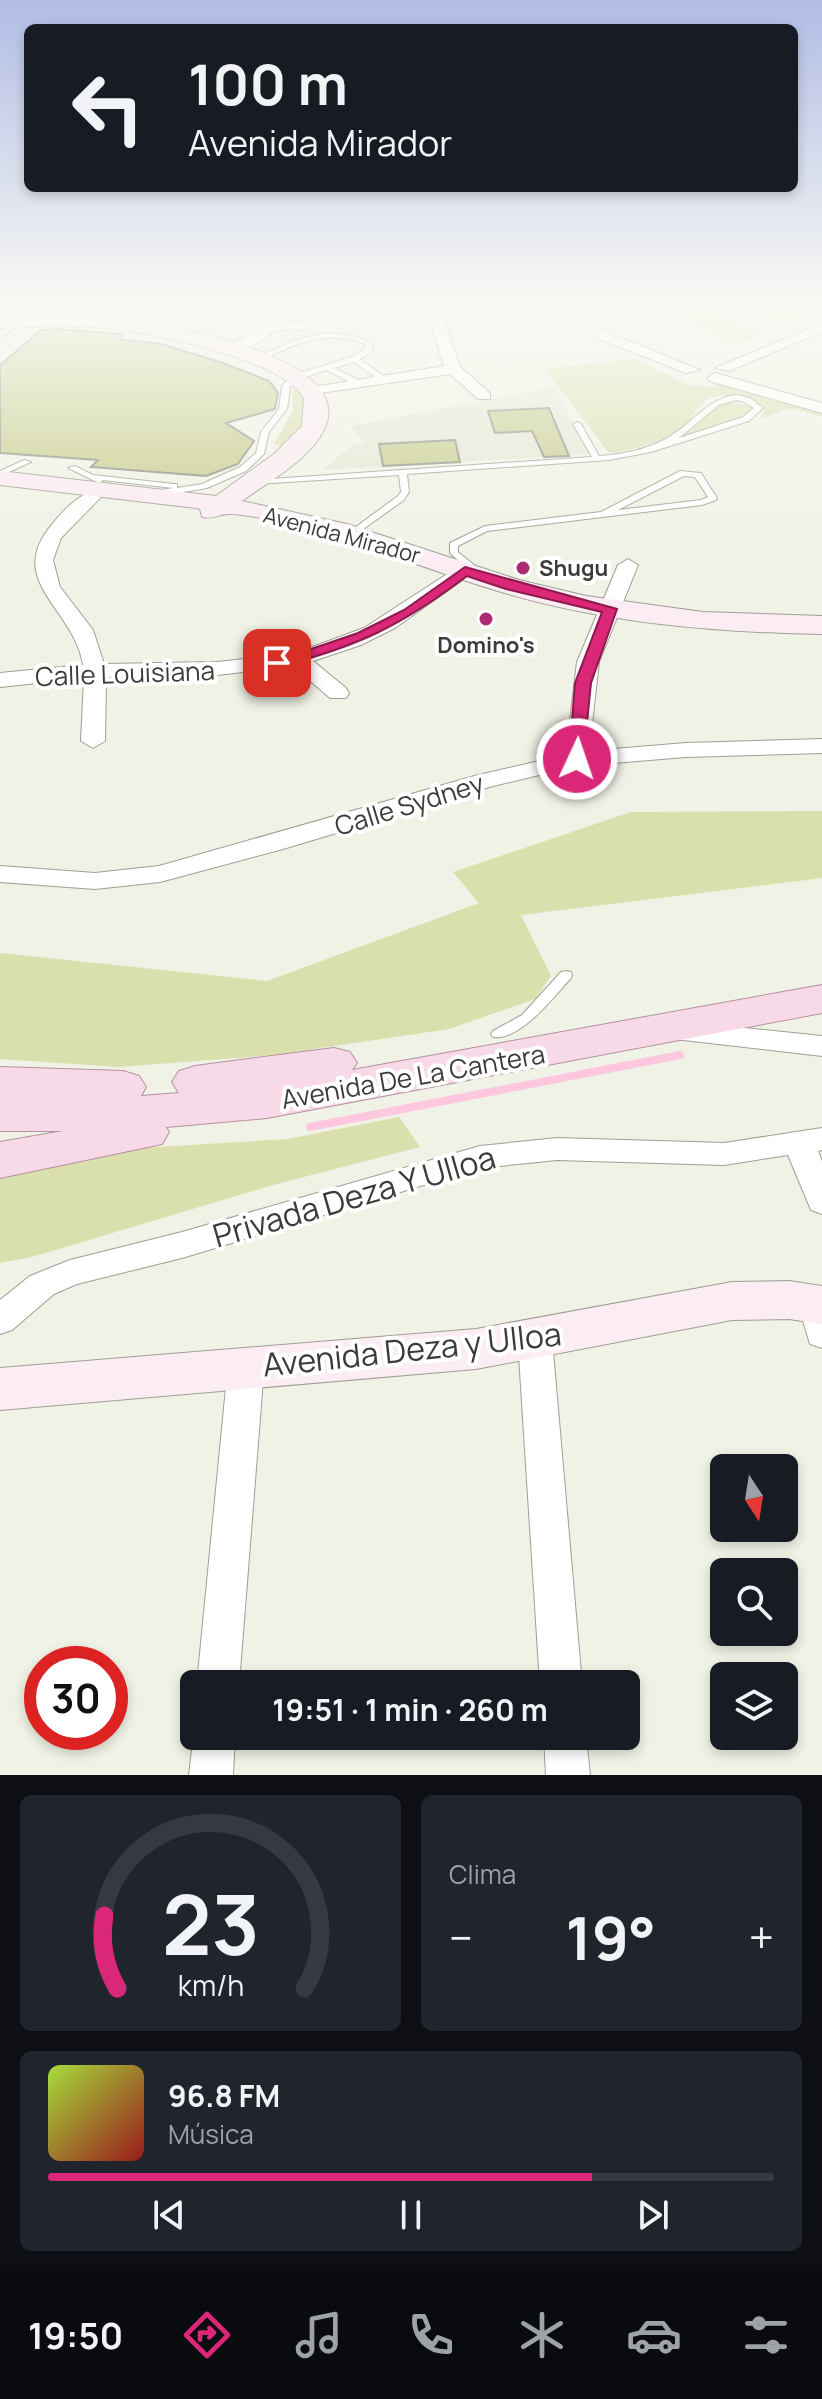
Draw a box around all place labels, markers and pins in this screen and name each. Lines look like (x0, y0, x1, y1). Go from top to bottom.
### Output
place label: Shugu (539, 553, 608, 583)
marker: Shugu (514, 559, 532, 577)
marker: Domino's (477, 610, 495, 628)
pin (243, 629, 311, 697)
place label: Domino's (437, 630, 535, 660)

